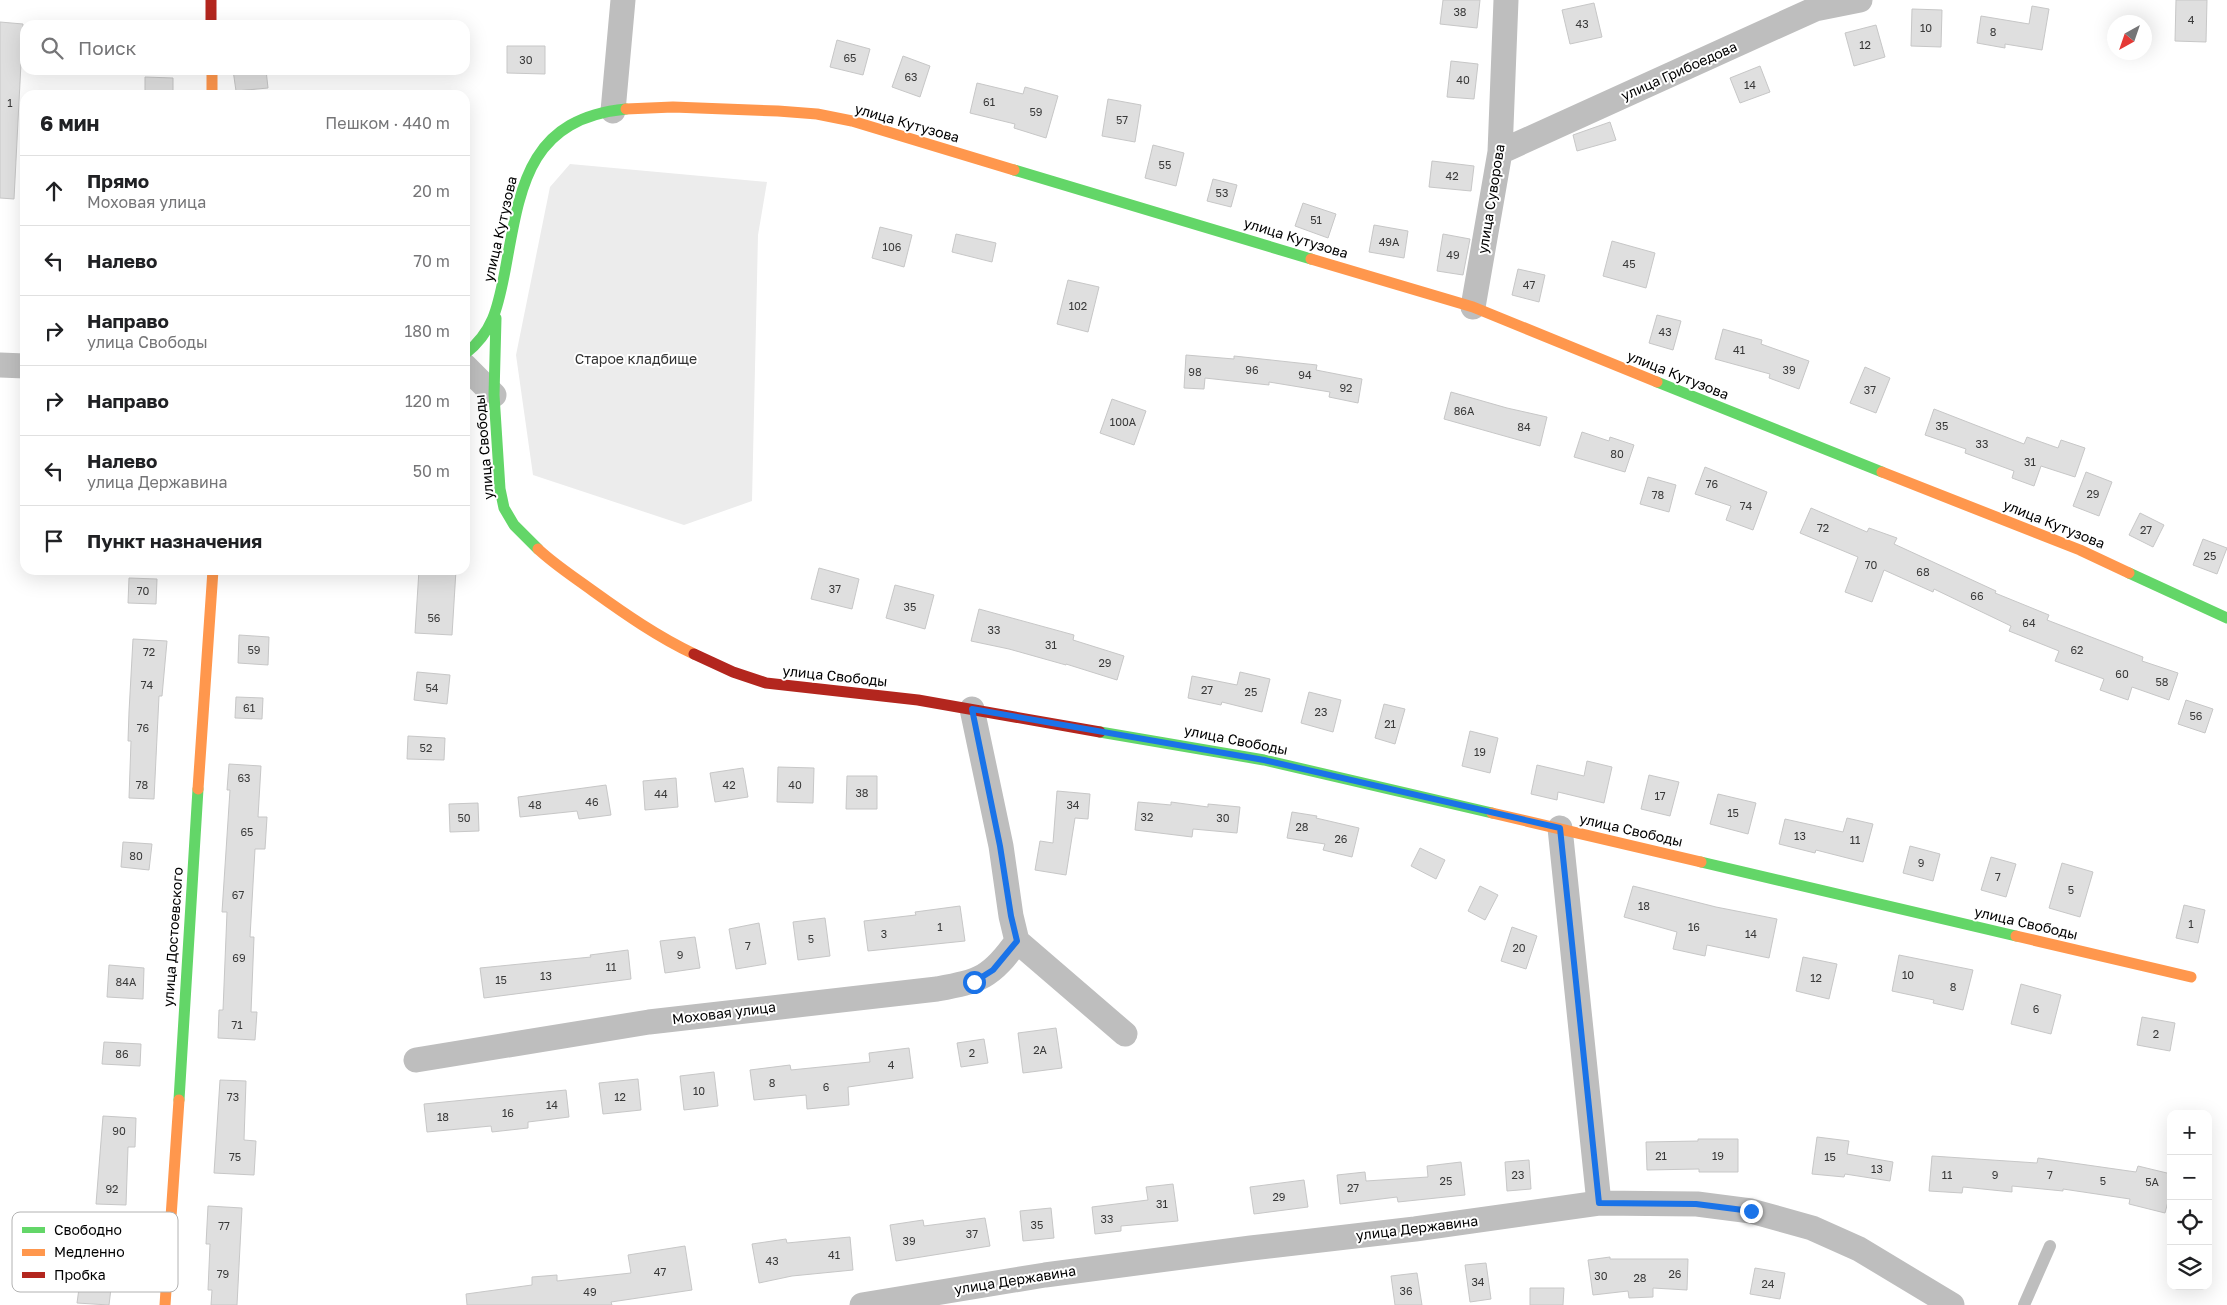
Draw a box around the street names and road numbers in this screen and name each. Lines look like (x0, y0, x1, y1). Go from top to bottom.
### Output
street label: улица Грибоедова (1618, 37, 1740, 104)
street label: улица Кутузова (853, 99, 961, 146)
street label: улица Суворова (1473, 143, 1508, 255)
street label: улица Кутузова (479, 174, 520, 283)
street label: улица Кутузова (1242, 214, 1350, 261)
street label: улица Кутузова (1625, 346, 1732, 403)
street label: улица Свободы (470, 394, 497, 500)
street label: улица Кутузова (2001, 495, 2108, 552)
street label: улица Свободы (782, 662, 888, 689)
street label: улица Свободы (1183, 721, 1290, 758)
street label: улица Свободы (1578, 809, 1684, 850)
street label: улица Достоевского (159, 866, 186, 1008)
street label: улица Свободы (1973, 902, 2079, 943)
street label: Моховая улица (671, 998, 777, 1027)
street label: улица Державина (1355, 1212, 1479, 1243)
street label: улица Державина (953, 1261, 1077, 1298)

